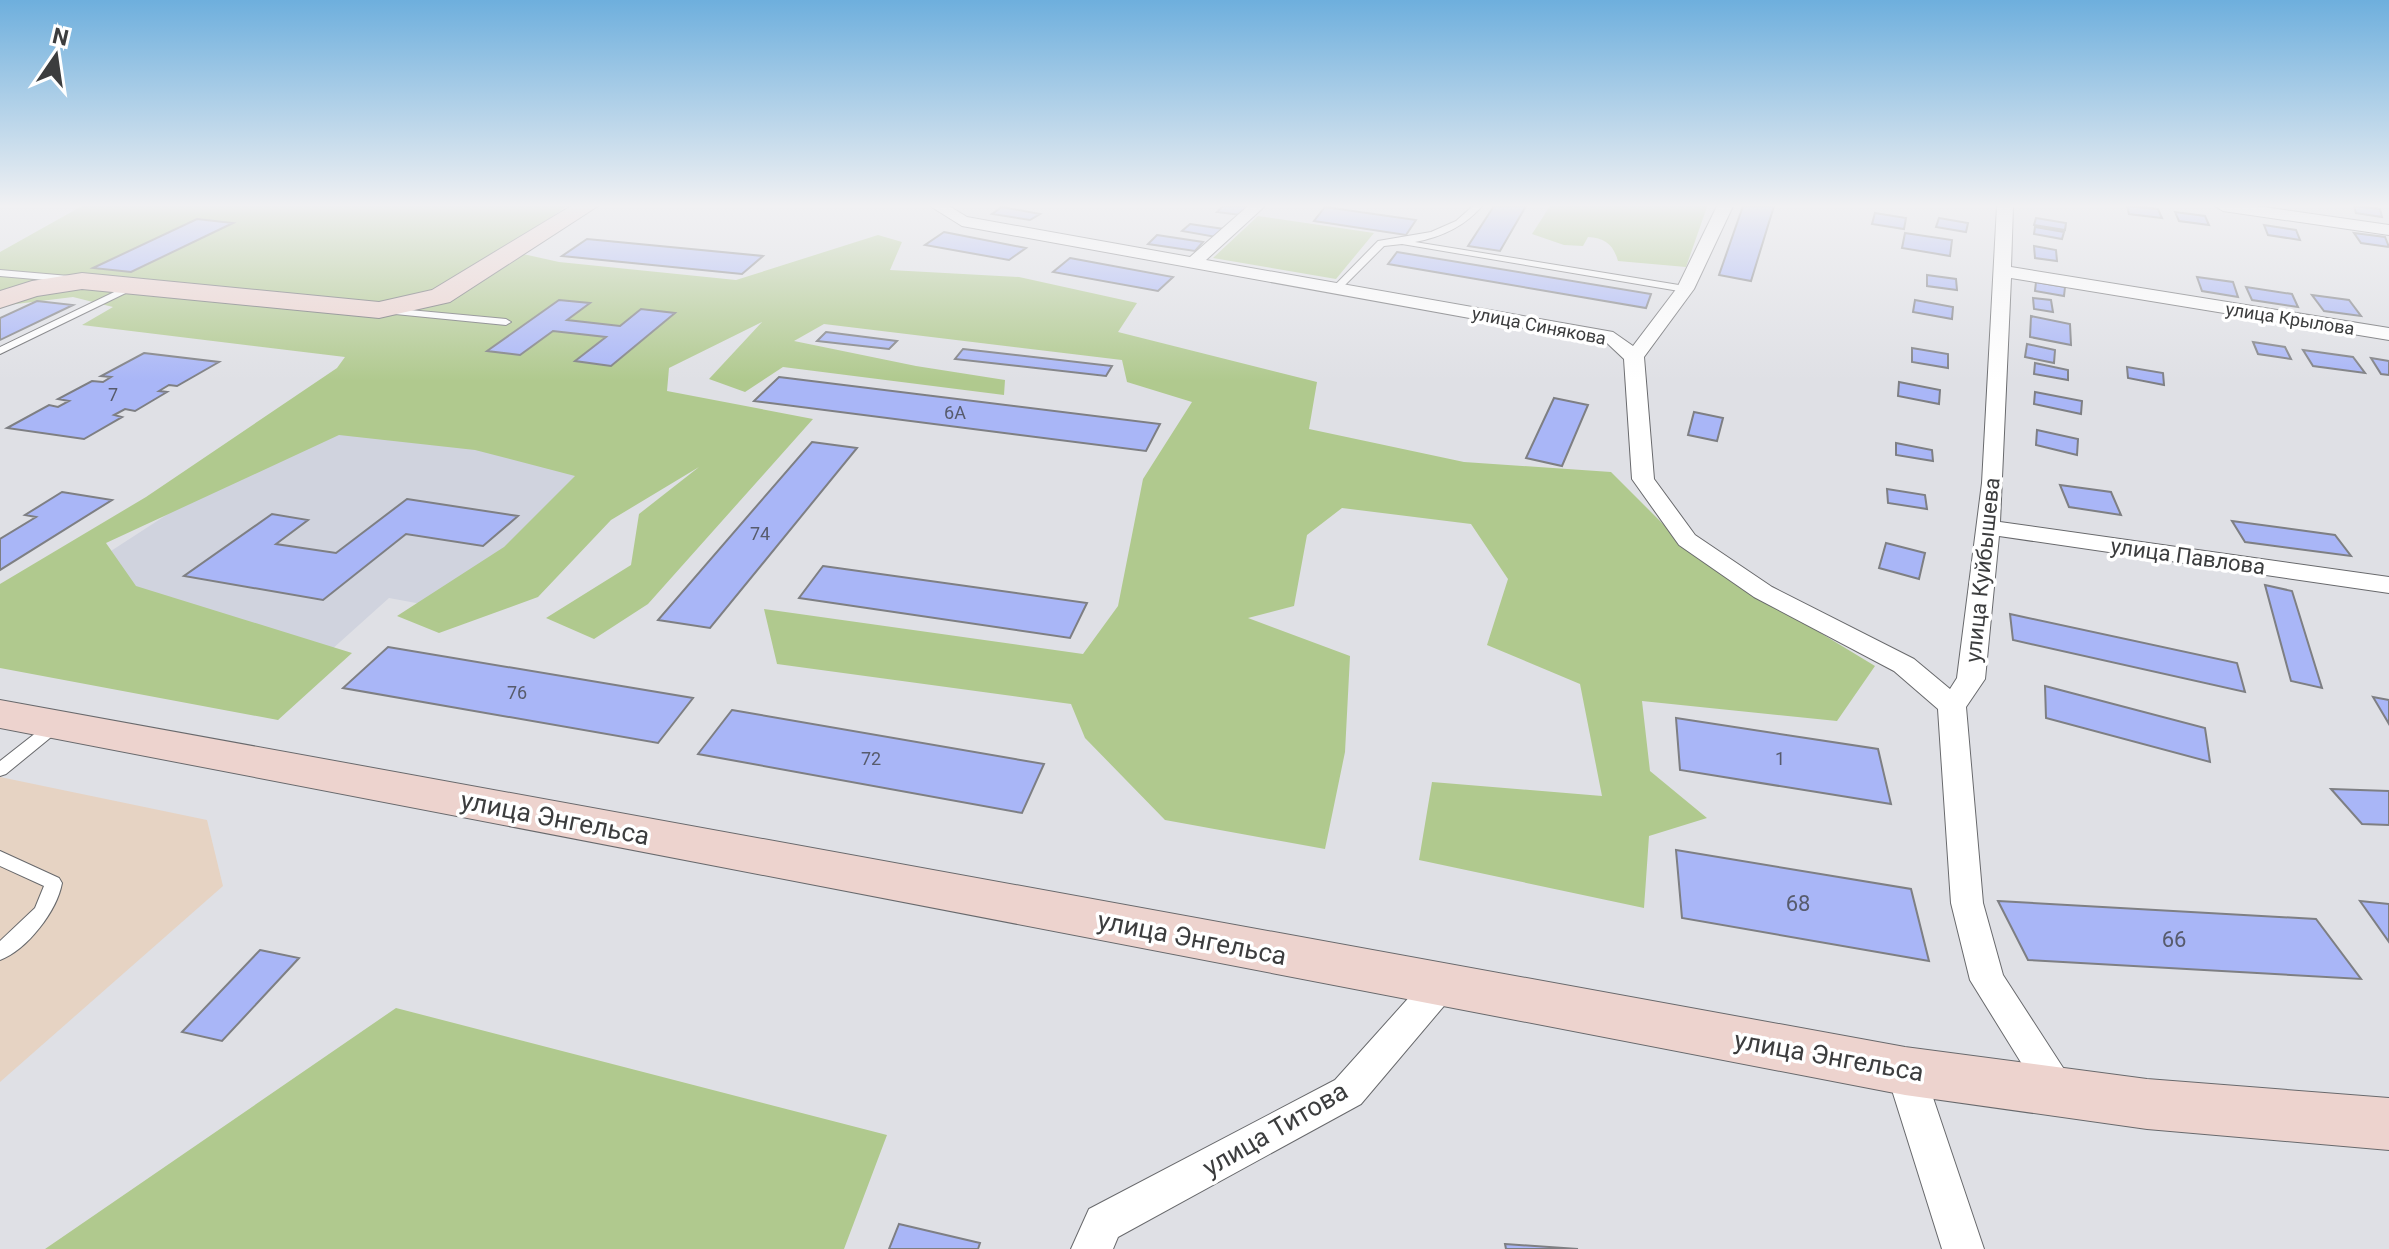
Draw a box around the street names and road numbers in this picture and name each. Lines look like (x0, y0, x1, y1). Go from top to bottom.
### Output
street label: улица Крылова (2224, 298, 2356, 339)
street label: улица Синякова (1470, 302, 1608, 349)
street label: улица Куйбышева (1960, 476, 2005, 664)
street label: улица Павлова (2109, 533, 2267, 580)
street label: улица Энгельса (458, 785, 652, 851)
street label: улица Энгельса (1095, 905, 1289, 971)
street label: улица Энгельса (1732, 1025, 1926, 1087)
street label: улица Титова (1197, 1075, 1353, 1183)

